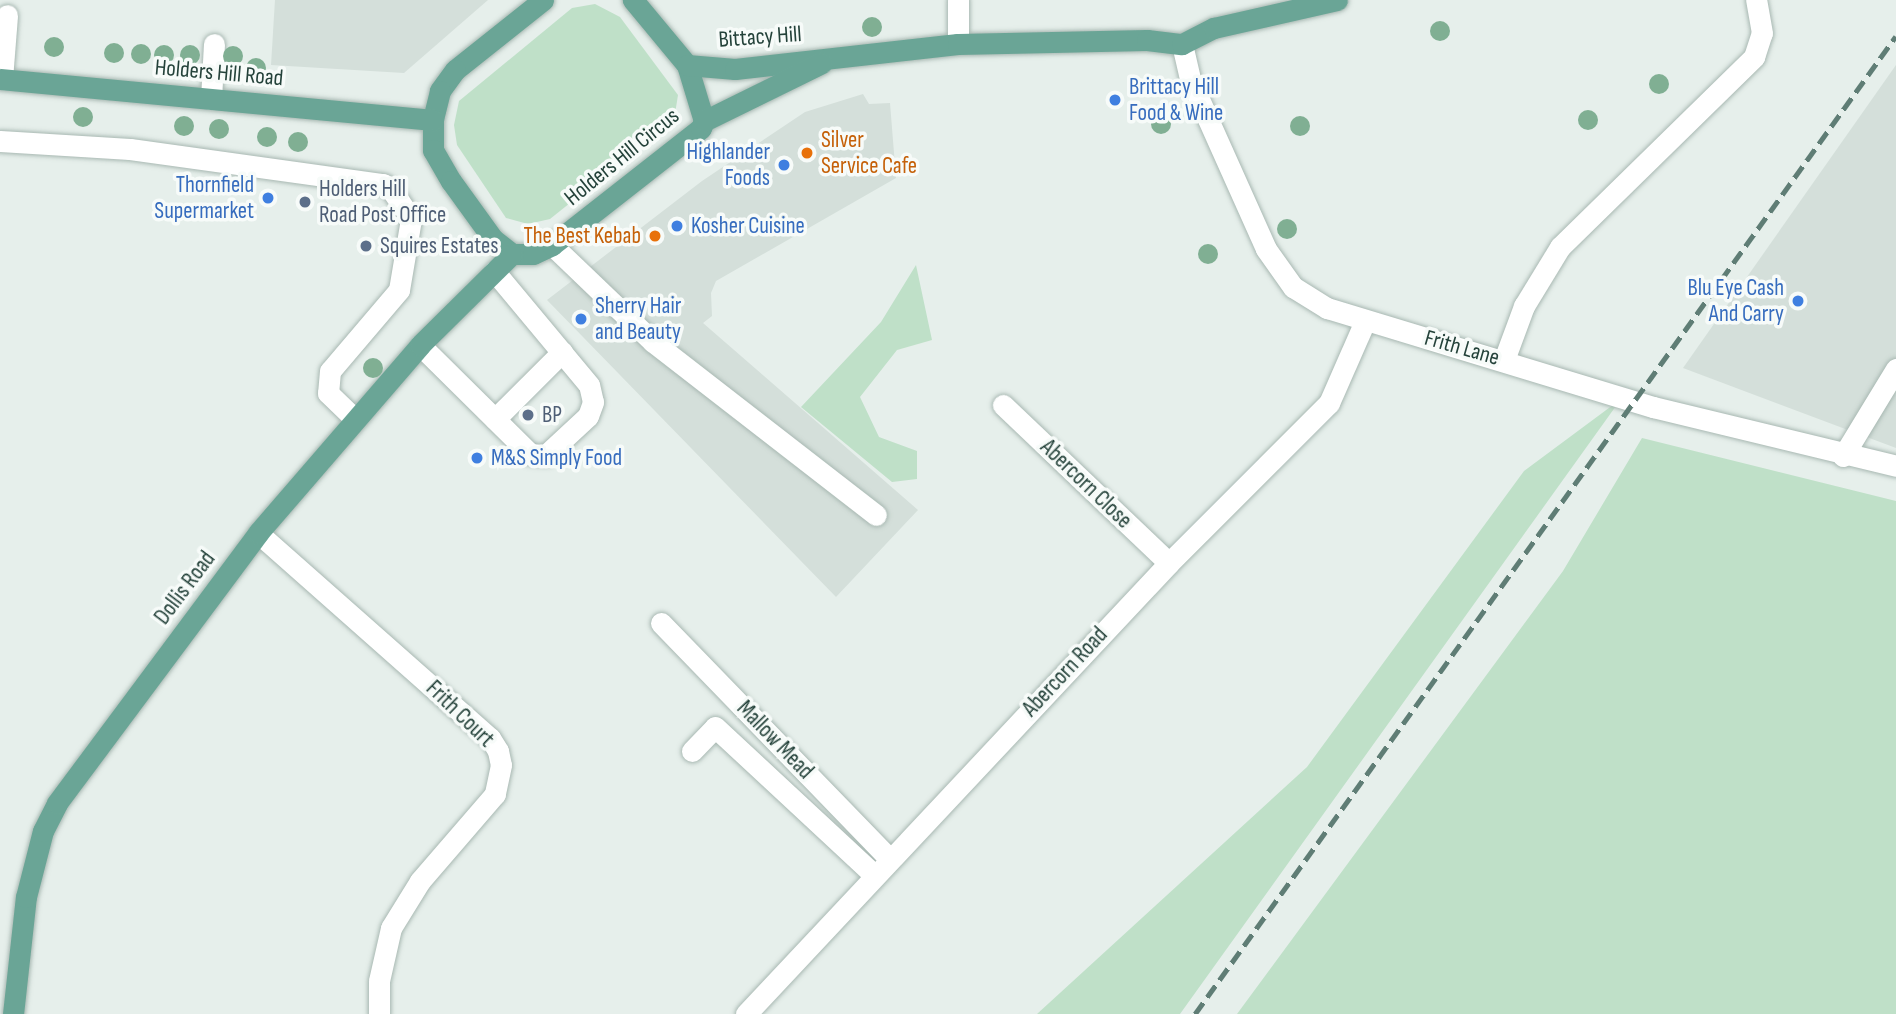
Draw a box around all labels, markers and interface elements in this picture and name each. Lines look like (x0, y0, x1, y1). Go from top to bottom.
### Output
street label: Bittacy Hill (717, 20, 803, 54)
street label: Holders Hill Road (154, 54, 284, 92)
place label: Brittacy Hill Food & Wine (1129, 73, 1223, 127)
marker: Brittacy Hill Food & Wine (1107, 92, 1123, 108)
street label: Holders Hill Circus (559, 102, 685, 212)
place label: Silver Service Cafe (821, 126, 917, 180)
place label: Highlander Foods (687, 138, 770, 192)
marker: Silver Service Cafe (799, 145, 815, 161)
marker: Highlander Foods (776, 157, 792, 173)
place label: Thornfield Supermarket (154, 171, 254, 225)
place label: Holders Hill Road Post Office (319, 175, 446, 229)
marker: Thornfield Supermarket (260, 190, 276, 206)
marker: Holders Hill Road Post Office (297, 194, 313, 210)
place label: Kosher Cuisine (691, 212, 805, 240)
marker: Kosher Cuisine (669, 218, 685, 234)
place label: The Best Kebab (524, 222, 641, 250)
marker: The Best Kebab (647, 228, 663, 244)
place label: Squires Estates (380, 232, 499, 260)
marker: Squires Estates (358, 238, 374, 254)
place label: Blu Eye Cash And Carry (1687, 274, 1784, 328)
place label: Sherry Hair and Beauty (595, 292, 681, 346)
marker: Blu Eye Cash And Carry (1790, 293, 1806, 309)
marker: Sherry Hair and Beauty (573, 311, 589, 327)
street label: Frith Lane (1421, 324, 1503, 372)
place label: BP (542, 401, 562, 429)
marker: BP (520, 407, 536, 423)
street label: Abercorn Close (1035, 434, 1137, 534)
place label: M&S Simply Food (491, 444, 622, 472)
marker: M&S Simply Food (469, 450, 485, 466)
street label: Dollis Road (149, 546, 221, 630)
street label: Abercorn Road (1017, 622, 1113, 722)
street label: Frith Court (420, 675, 500, 753)
street label: Mallow Mead (731, 695, 819, 785)

